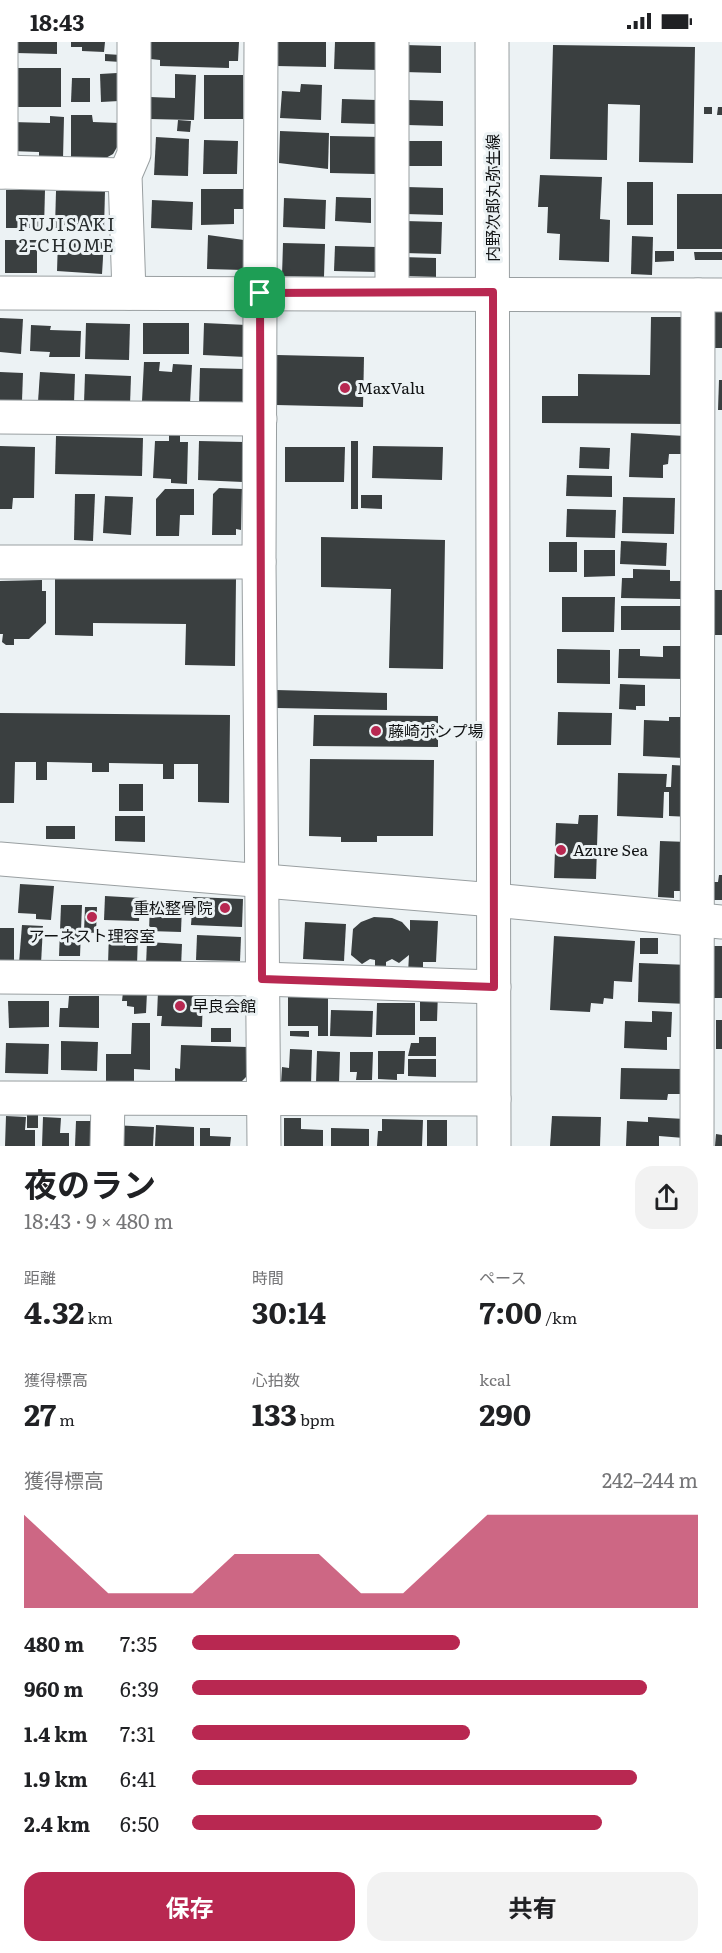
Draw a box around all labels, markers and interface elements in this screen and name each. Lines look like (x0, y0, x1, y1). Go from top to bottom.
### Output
text: 18:43 (30, 5, 84, 38)
street label: 内野次郎丸弥生線 (480, 134, 504, 262)
district label: FUJISAKI 2-CHOME (18, 210, 116, 258)
pin (234, 267, 285, 318)
icon: arrive (243, 276, 276, 309)
place label: MaxValu (357, 375, 425, 399)
marker: MaxValu (338, 381, 352, 395)
place label: 藤崎ポンプ場 (388, 718, 484, 742)
marker: 藤崎ポンプ場 (369, 724, 383, 738)
place label: Azure Sea (573, 837, 648, 861)
marker: Azure Sea (554, 843, 568, 857)
place label: 重松整骨院 (133, 895, 213, 919)
marker: 重松整骨院 (218, 901, 232, 915)
marker: アーネスト理容室 (85, 910, 99, 924)
place label: アーネスト理容室 (28, 923, 156, 947)
place label: 早良会館 (192, 993, 256, 1017)
marker: 早良会館 (173, 999, 187, 1013)
text: 夜のラン (24, 1158, 156, 1207)
button: share (635, 1166, 698, 1229)
text: 18:43 · 9 × 480 m (24, 1205, 173, 1235)
text: 距離 (24, 1265, 56, 1289)
text: 時間 (252, 1265, 284, 1289)
text: ペース (479, 1265, 527, 1289)
text: 4.32 (24, 1289, 84, 1333)
text: 30:14 (252, 1289, 326, 1333)
text: 7:00 (479, 1289, 542, 1333)
text: km (84, 1305, 113, 1329)
text: /km (542, 1305, 577, 1329)
text: 獲得標高 (24, 1367, 88, 1391)
text: 心拍数 (252, 1367, 300, 1391)
text: kcal (479, 1367, 511, 1391)
text: 27 (24, 1391, 56, 1435)
text: 133 (252, 1391, 297, 1435)
text: 290 (479, 1391, 531, 1435)
text: m (56, 1407, 75, 1431)
text: bpm (297, 1407, 335, 1431)
text: 獲得標高 (24, 1464, 104, 1494)
text: 242–244 m (602, 1464, 698, 1494)
text: 480 m (24, 1628, 84, 1658)
text: 7:35 (120, 1628, 157, 1658)
text: 960 m (24, 1673, 83, 1703)
text: 6:39 (120, 1673, 159, 1703)
text: 1.4 km (24, 1718, 88, 1748)
text: 7:31 (120, 1718, 155, 1748)
text: 1.9 km (24, 1763, 88, 1793)
text: 6:41 (120, 1763, 156, 1793)
text: 2.4 km (24, 1808, 90, 1838)
text: 6:50 (120, 1808, 159, 1838)
button: 保存 (24, 1872, 355, 1941)
button: 共有 (367, 1872, 698, 1941)

